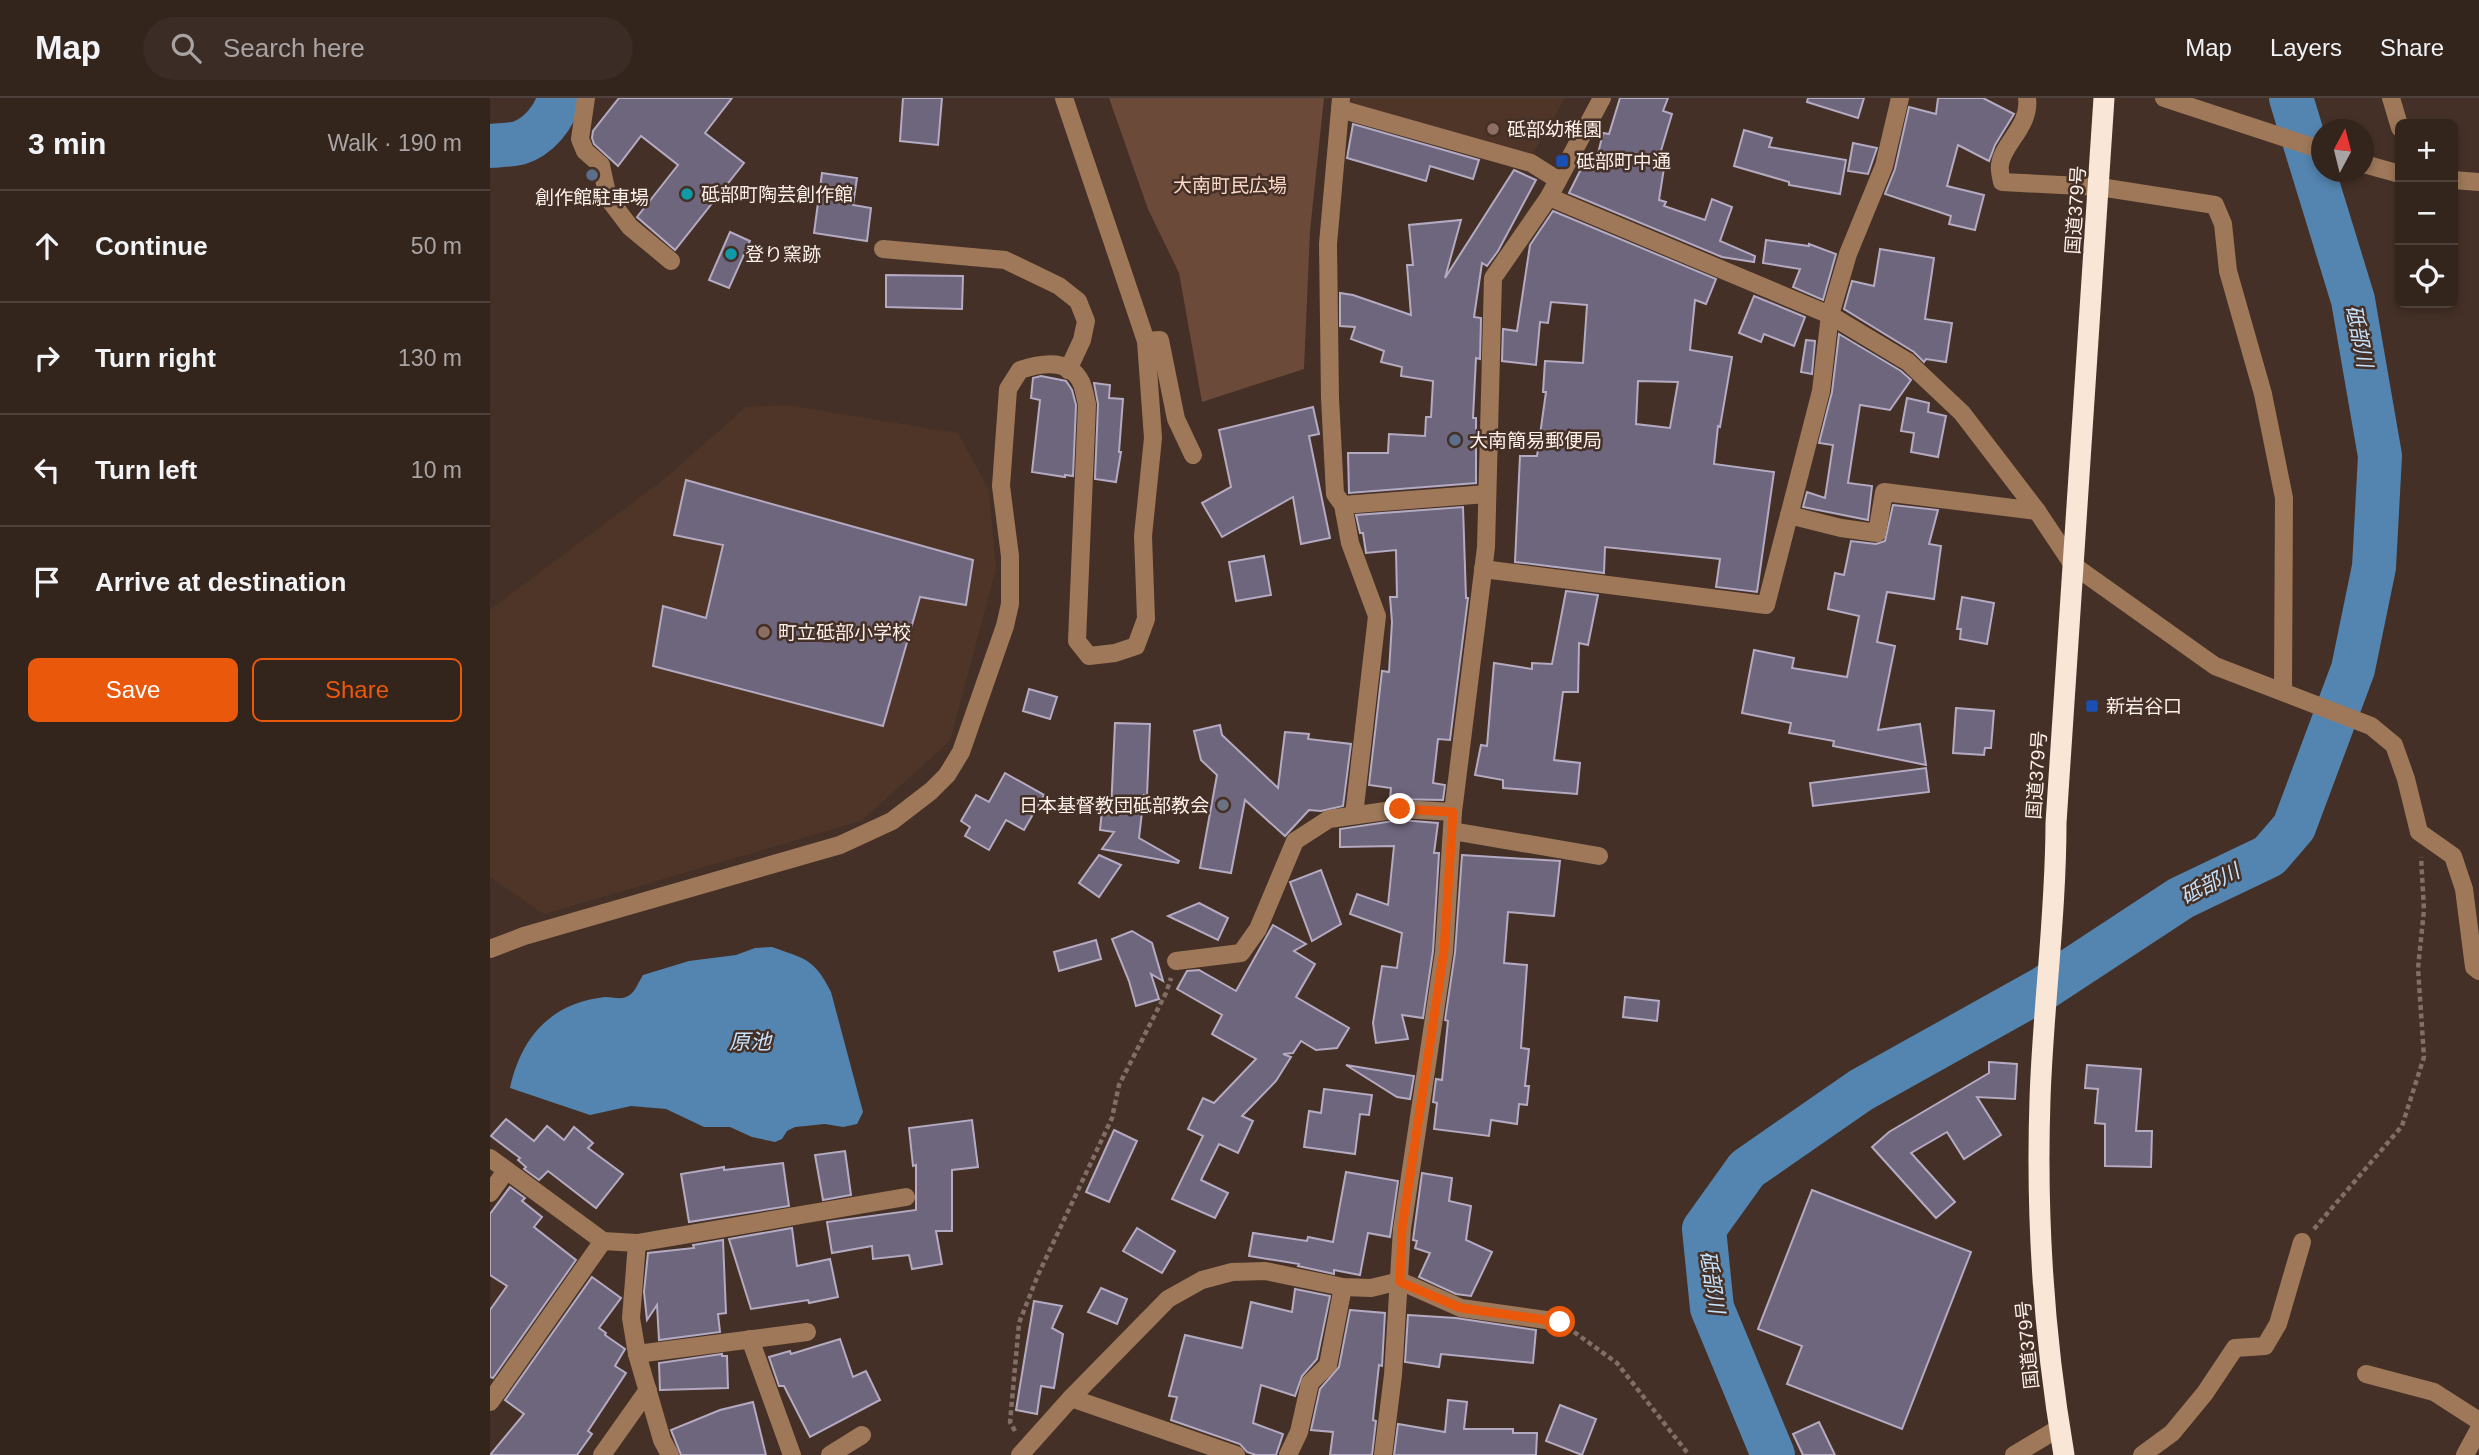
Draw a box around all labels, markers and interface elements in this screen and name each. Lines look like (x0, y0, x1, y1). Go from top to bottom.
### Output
search box (143, 17, 633, 80)
text: Map (35, 29, 101, 66)
icon: search (167, 29, 205, 67)
text: Search here (223, 33, 365, 63)
text: Map (2185, 34, 2232, 61)
text: Layers (2270, 34, 2342, 61)
text: Share (2380, 34, 2444, 61)
place label: 砥部幼稚園 (1507, 119, 1602, 140)
north arrow (2311, 119, 2374, 182)
map controls (2395, 119, 2458, 308)
button: + (2395, 119, 2458, 182)
marker: 砥部幼稚園 (1485, 121, 1501, 137)
text: 3 min (28, 127, 106, 160)
text: Walk · 190 m (327, 130, 462, 156)
place label: 砥部町中通 (1576, 151, 1671, 172)
marker: 砥部町中通 (1554, 153, 1570, 169)
street label: 国道379号 (2062, 165, 2089, 255)
marker: 創作館駐車場 (584, 167, 600, 183)
park label: 大南町民広場 (1173, 175, 1287, 196)
button: − (2395, 182, 2458, 245)
place label: 砥部町陶芸創作館 (701, 184, 853, 205)
marker: 砥部町陶芸創作館 (679, 186, 695, 202)
place label: 創作館駐車場 (535, 187, 649, 208)
icon: ahead (28, 227, 66, 265)
text: Continue (95, 231, 208, 261)
text: 50 m (411, 233, 462, 259)
place label: 登り窯跡 (745, 244, 821, 265)
button: locate (2395, 245, 2458, 308)
marker: 登り窯跡 (723, 246, 739, 262)
water label: 砥部川 (2342, 303, 2377, 371)
icon: right (28, 339, 66, 377)
text: Turn right (95, 343, 216, 373)
text: 130 m (398, 345, 462, 371)
place label: 大南簡易郵便局 (1469, 430, 1602, 451)
marker: 大南簡易郵便局 (1447, 432, 1463, 448)
icon: left (28, 451, 66, 489)
text: Turn left (95, 455, 197, 485)
text: 10 m (411, 457, 462, 483)
icon: arrive (28, 563, 66, 601)
text: Arrive at destination (95, 567, 346, 597)
place label: 町立砥部小学校 (778, 622, 911, 643)
marker: 町立砥部小学校 (756, 624, 772, 640)
button: Save (28, 658, 238, 722)
button: Share (252, 658, 462, 722)
place label: 新岩谷口 (2106, 696, 2182, 717)
marker: 新岩谷口 (2084, 698, 2100, 714)
street label: 国道379号 (2023, 730, 2050, 820)
route end (1384, 793, 1415, 824)
place label: 日本基督教団砥部教会 (1019, 795, 1209, 816)
marker: 日本基督教団砥部教会 (1215, 797, 1231, 813)
water label: 砥部川 (2176, 858, 2245, 908)
water label: 原池 (729, 1030, 773, 1053)
water label: 砥部川 (1696, 1249, 1729, 1317)
street label: 国道379号 (2012, 1300, 2043, 1390)
route start (1544, 1306, 1575, 1337)

